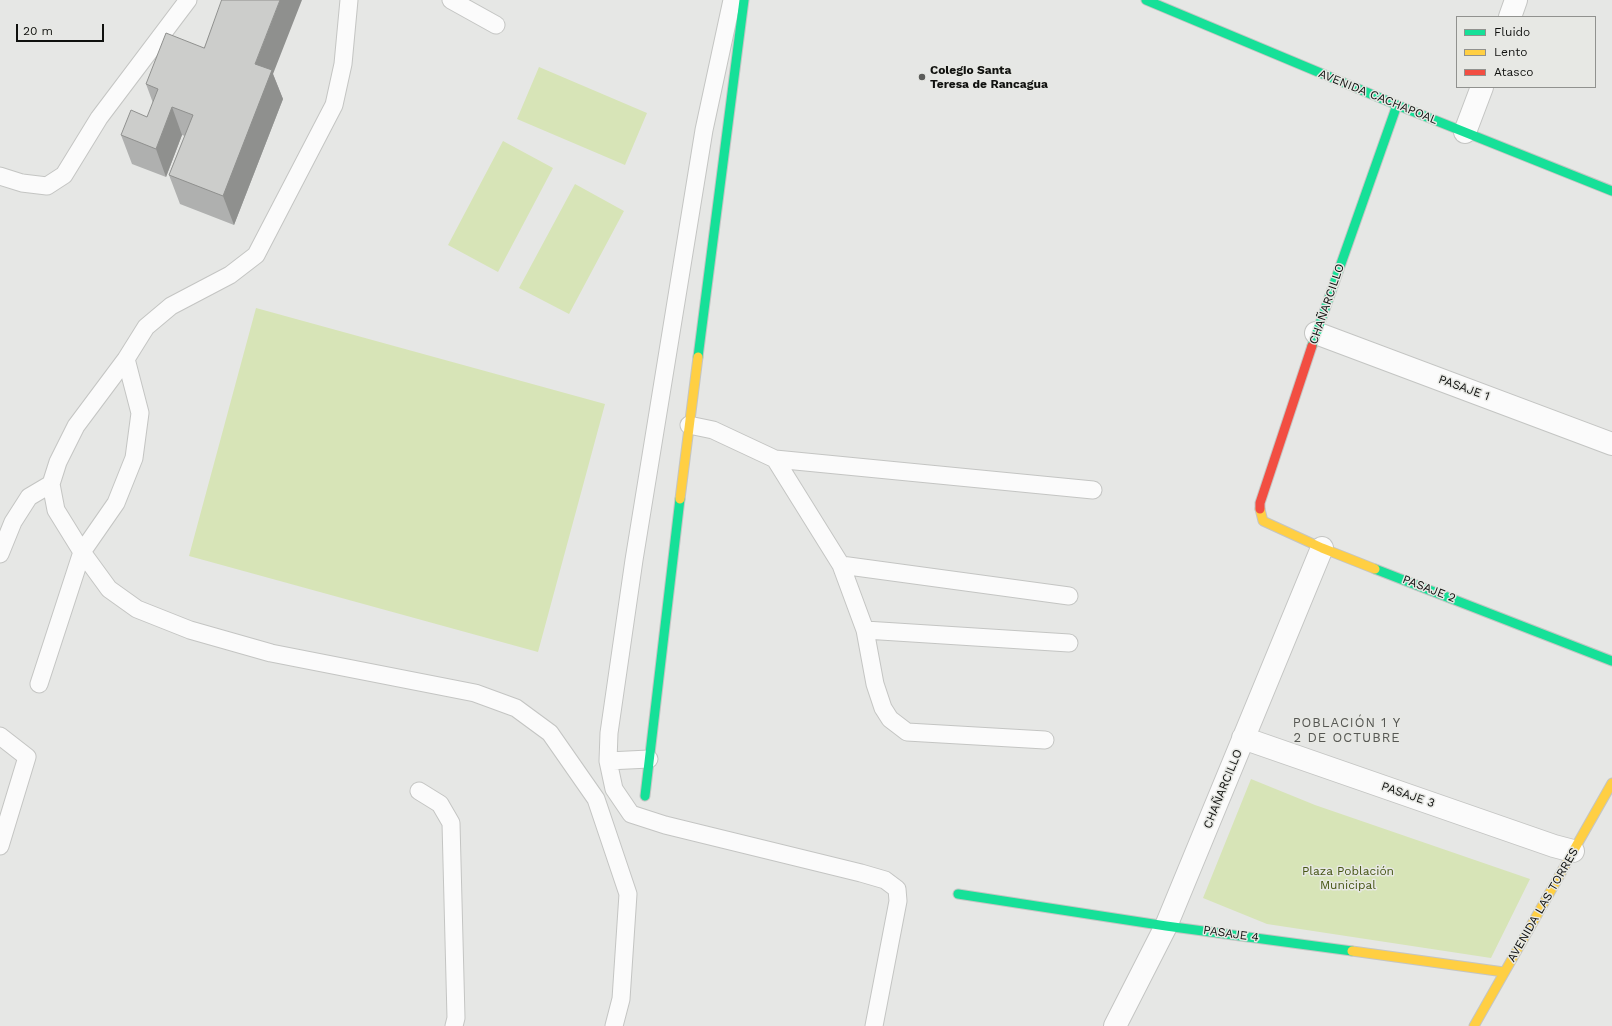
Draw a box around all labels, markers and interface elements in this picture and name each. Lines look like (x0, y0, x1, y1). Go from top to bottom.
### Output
scale bar (18, 16, 106, 42)
legend (1456, 16, 1596, 88)
text: 20 m (23, 24, 53, 38)
text: Fluido (1494, 25, 1530, 39)
text: Lento (1494, 45, 1528, 59)
place label: Colegio Santa Teresa de Rancagua (930, 63, 1048, 91)
text: Atasco (1494, 65, 1534, 79)
street label: AVENIDA CACHAPOAL (1316, 66, 1440, 128)
marker: Colegio Santa Teresa de Rancagua (917, 72, 927, 82)
street label: CHAÑARCILLO (1306, 262, 1348, 346)
street label: PASAJE 1 (1436, 372, 1492, 404)
street label: PASAJE 2 (1400, 572, 1458, 606)
district label: POBLACIÓN 1 Y 2 DE OCTUBRE (1293, 715, 1401, 746)
street label: CHAÑARCILLO (1201, 747, 1245, 831)
street label: PASAJE 3 (1379, 779, 1437, 811)
street label: AVENIDA LAS TORRES (1504, 845, 1582, 965)
park label: Plaza Población Municipal (1302, 864, 1394, 892)
street label: PASAJE 4 (1202, 923, 1260, 945)

